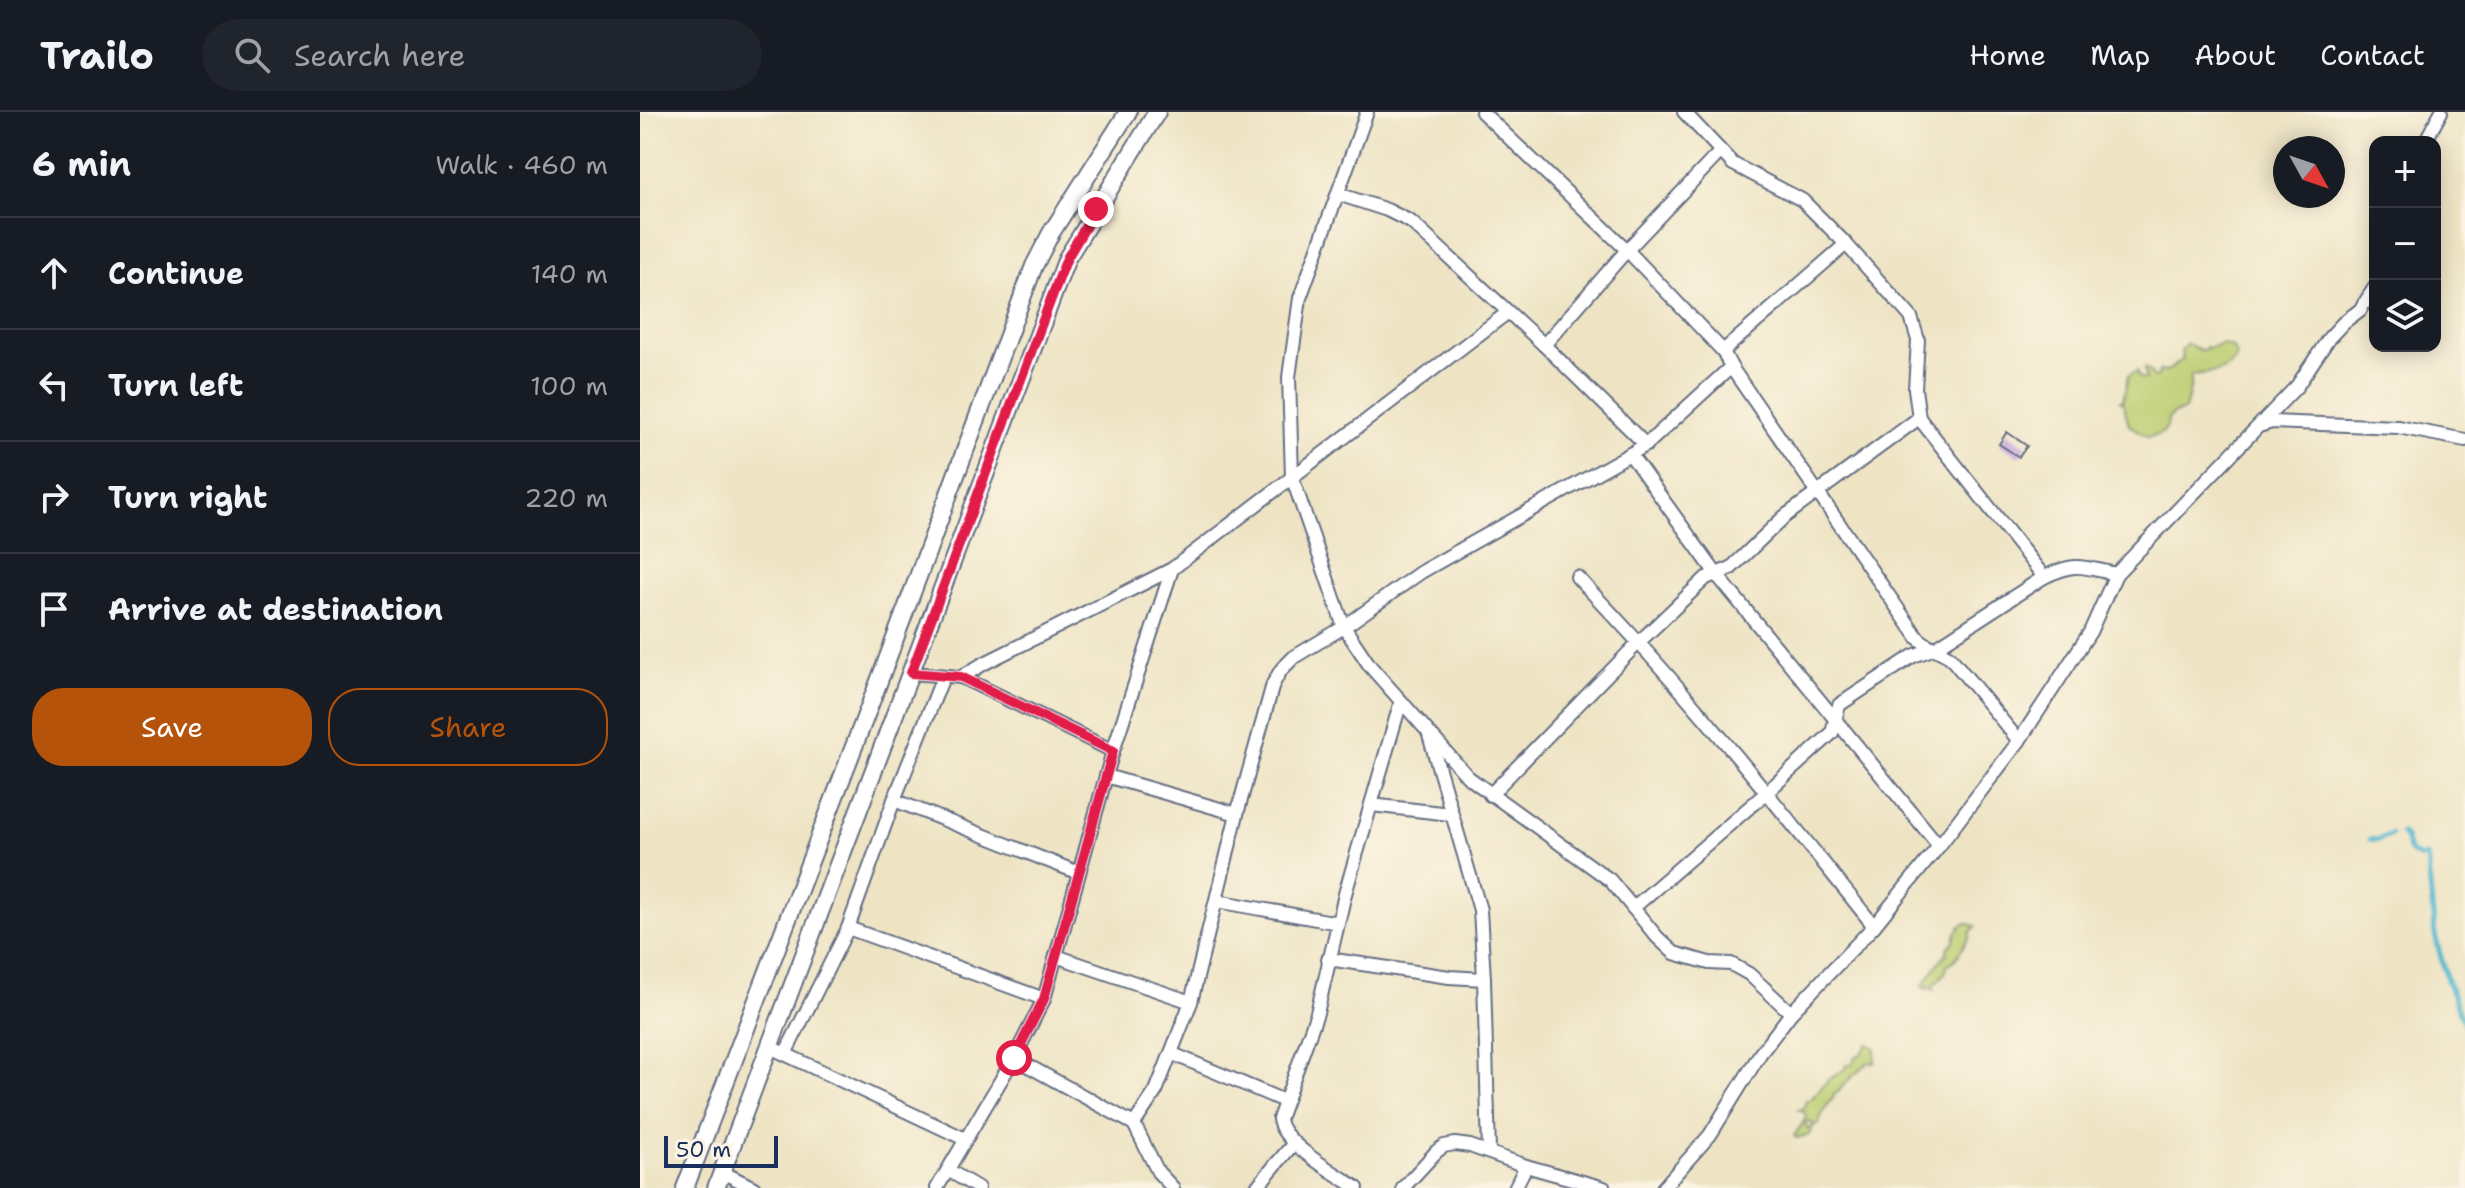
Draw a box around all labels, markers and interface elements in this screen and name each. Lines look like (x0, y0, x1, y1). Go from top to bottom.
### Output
search box (202, 19, 762, 91)
text: Trailo (40, 30, 154, 81)
icon: search (230, 33, 274, 77)
text: Search here (294, 35, 465, 76)
text: Home (1969, 36, 2046, 74)
text: Map (2090, 36, 2150, 74)
text: About (2194, 36, 2276, 74)
text: Contact (2320, 36, 2425, 74)
north arrow (2273, 136, 2345, 208)
map controls (2369, 136, 2441, 352)
button: + (2369, 136, 2441, 208)
text: 6 min (32, 141, 131, 187)
text: Walk · 460 m (435, 147, 608, 182)
route end (1078, 191, 1114, 227)
button: − (2369, 208, 2441, 280)
icon: ahead (32, 251, 76, 295)
text: Continue (108, 253, 244, 294)
text: 140 m (531, 256, 608, 291)
button: layers (2369, 280, 2441, 352)
icon: left (32, 363, 76, 407)
text: Turn left (108, 365, 243, 406)
text: 100 m (530, 368, 608, 403)
icon: right (32, 475, 76, 519)
text: Turn right (108, 477, 267, 518)
text: 220 m (524, 480, 608, 515)
icon: arrive (32, 587, 76, 631)
text: Arrive at destination (108, 589, 443, 630)
button: Save (32, 688, 312, 766)
button: Share (328, 688, 608, 766)
route start (996, 1040, 1032, 1076)
scale bar (664, 1132, 778, 1168)
text: 50 m (676, 1135, 731, 1164)

